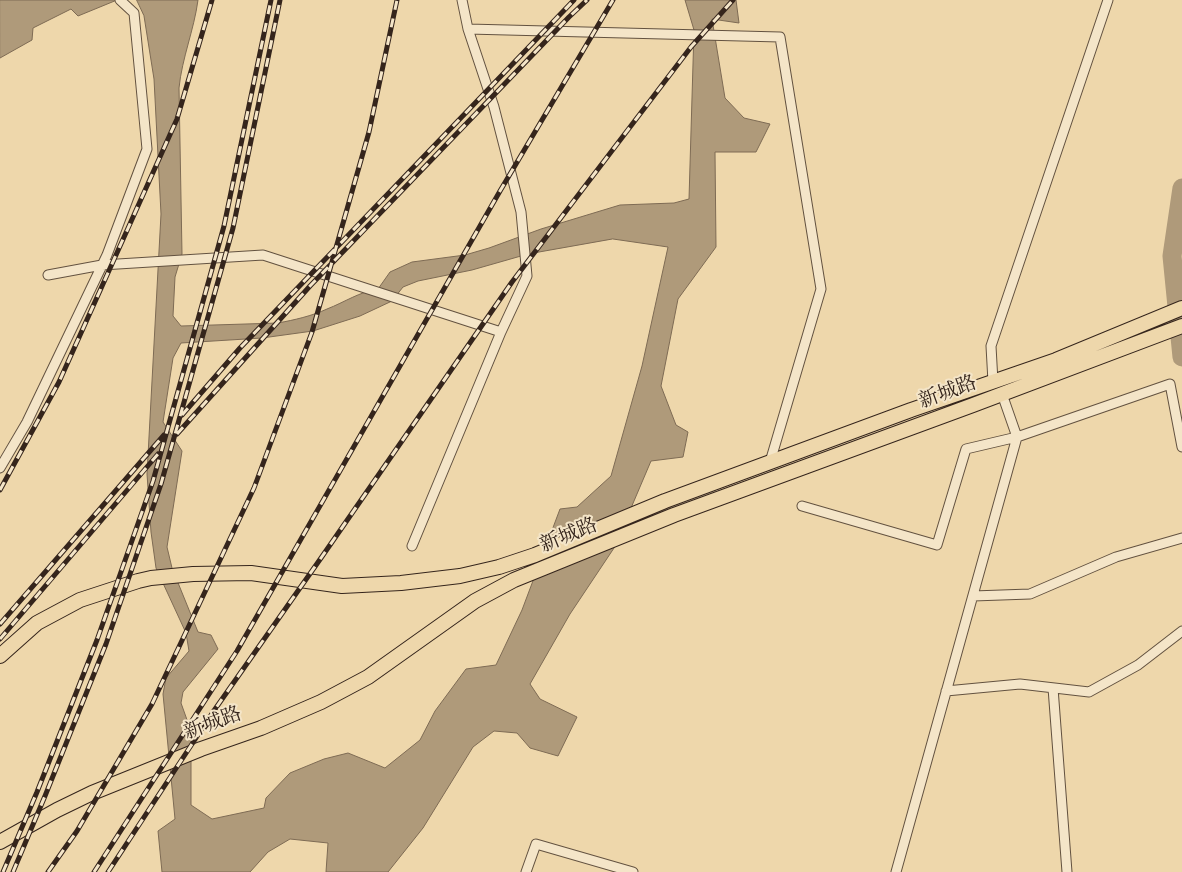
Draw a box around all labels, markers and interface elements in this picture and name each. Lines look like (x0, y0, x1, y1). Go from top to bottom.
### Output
street label: 新城路 (916, 371, 980, 415)
street label: 新城路 (537, 514, 601, 558)
street label: 新城路 (181, 702, 245, 746)

